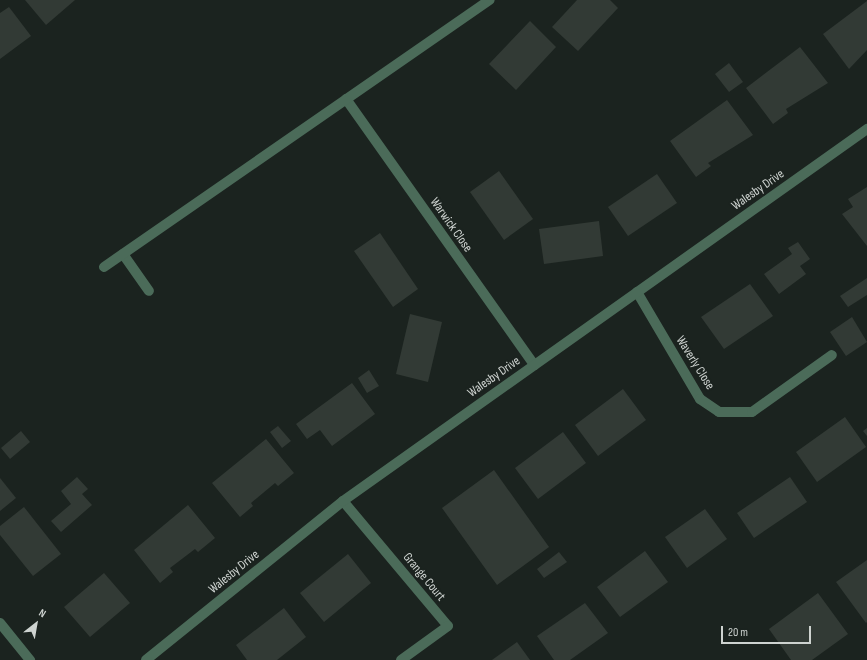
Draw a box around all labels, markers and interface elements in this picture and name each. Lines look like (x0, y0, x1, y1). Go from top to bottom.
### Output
street label: Walesby Drive (729, 166, 787, 214)
street label: Warwick Close (427, 195, 475, 255)
street label: Waverly Close (672, 333, 718, 393)
street label: Walesby Drive (465, 353, 523, 401)
street label: Walesby Drive (206, 547, 262, 597)
street label: Grange Court (399, 550, 449, 604)
north arrow (16, 604, 56, 644)
text: N (37, 606, 48, 620)
scale bar (723, 618, 813, 644)
text: 20 m (728, 625, 748, 640)

